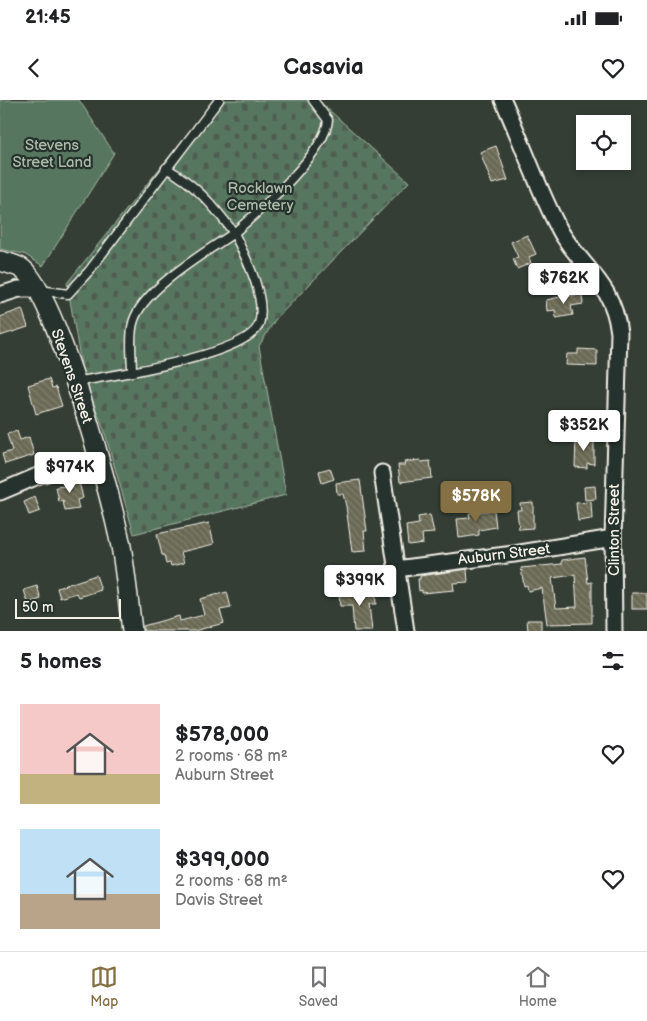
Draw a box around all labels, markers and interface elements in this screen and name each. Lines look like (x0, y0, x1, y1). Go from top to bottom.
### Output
text: 21:45 (25, 6, 71, 29)
icon: back (20, 54, 48, 82)
text: Casavia (283, 54, 364, 81)
icon: heart (599, 54, 627, 82)
map controls (576, 115, 631, 170)
button: locate (576, 115, 631, 170)
park label: Stevens Street Land (13, 136, 91, 172)
park label: Rocklawn Cemetery (227, 179, 294, 215)
pin: $762K (529, 262, 599, 305)
text: $762K (539, 269, 589, 288)
street label: Stevens Street (46, 326, 97, 426)
pin: $352K (549, 410, 619, 452)
text: $352K (559, 416, 609, 435)
pin: $974K (35, 452, 105, 494)
text: $974K (45, 458, 95, 477)
pin: $578K (441, 480, 511, 523)
street label: Clinton Street (605, 484, 624, 576)
text: $578K (451, 487, 501, 506)
street label: Auburn Street (457, 539, 552, 570)
pin: $399K (325, 564, 395, 607)
text: $399K (335, 571, 385, 590)
scale bar (15, 596, 121, 619)
text: 50 m (22, 599, 54, 616)
icon: filters (599, 647, 627, 675)
text: 5 homes (20, 649, 102, 674)
text: $578,000 (175, 722, 269, 747)
icon: home (60, 724, 120, 784)
icon: heart (599, 740, 627, 768)
text: 2 rooms · 68 m² (175, 747, 288, 766)
text: Auburn Street (175, 766, 274, 785)
text: $399,000 (175, 847, 270, 872)
icon: home (60, 849, 120, 909)
icon: heart (599, 865, 627, 893)
text: 2 rooms · 68 m² (175, 872, 288, 891)
text: Davis Street (175, 891, 263, 910)
tab: Map (90, 963, 118, 1010)
tab: Saved (299, 963, 338, 1010)
tab: Home (519, 963, 557, 1010)

